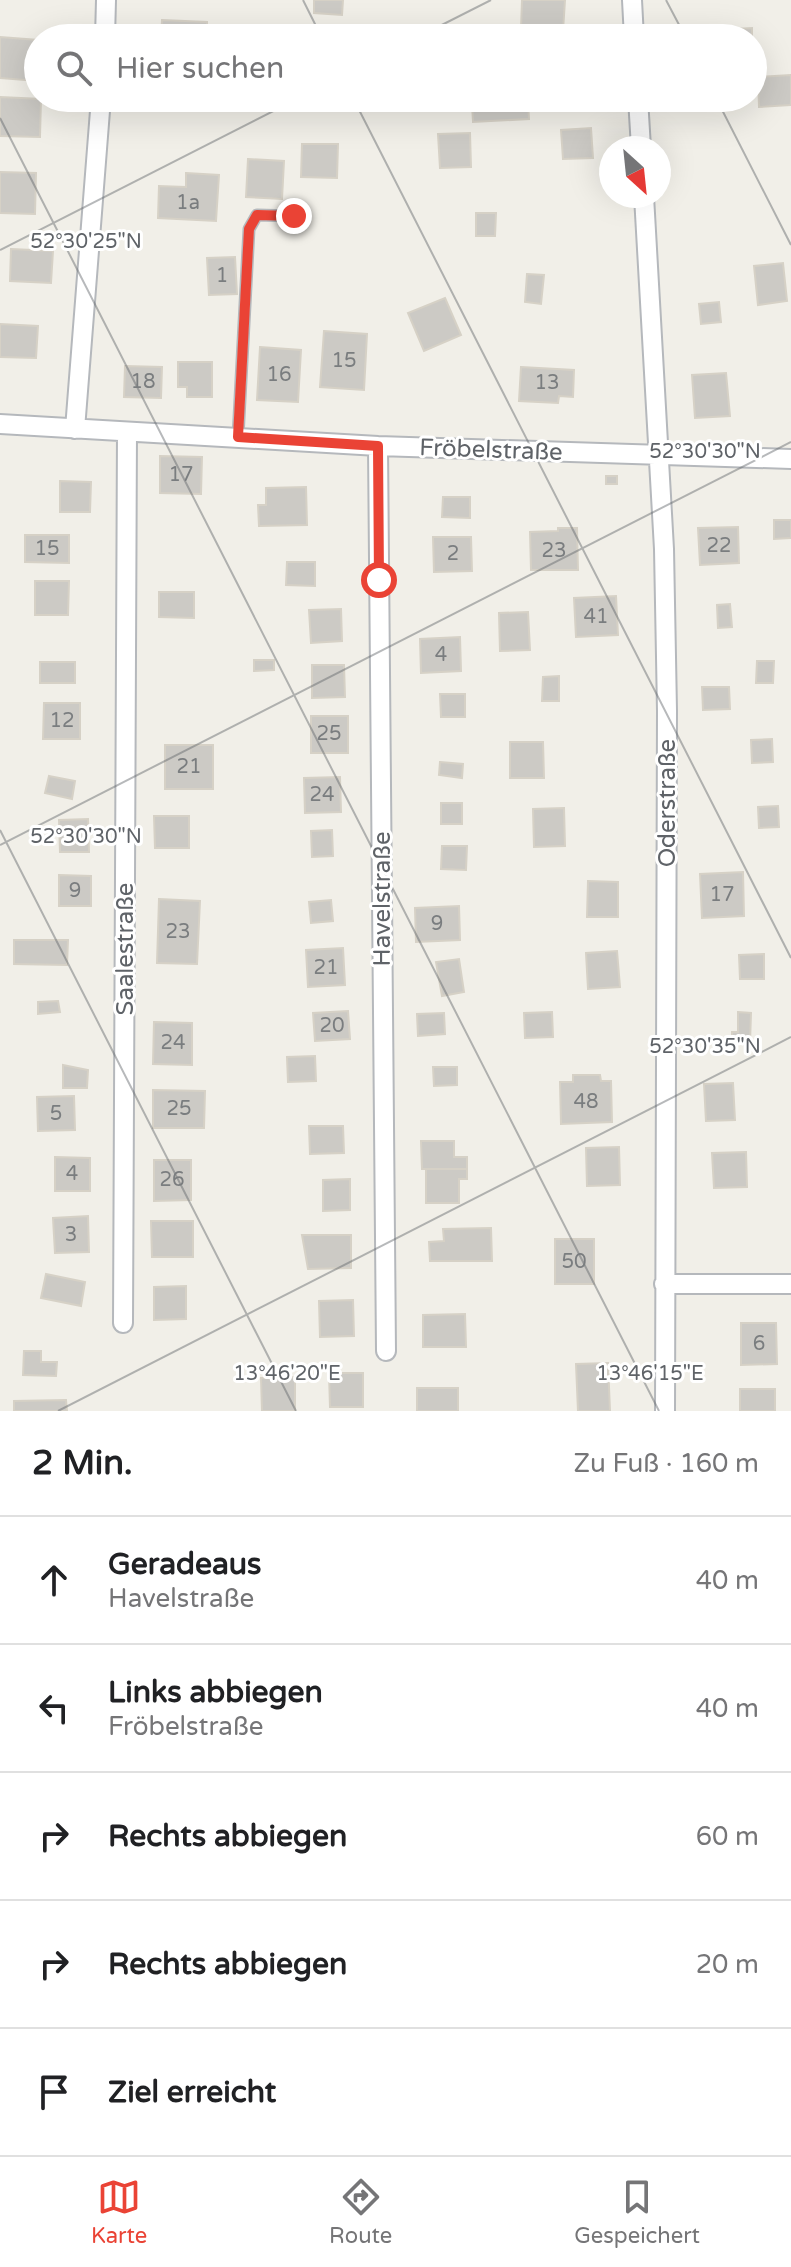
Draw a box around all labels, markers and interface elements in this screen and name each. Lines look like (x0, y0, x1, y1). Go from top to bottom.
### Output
search box (24, 24, 767, 112)
icon: search (52, 46, 96, 90)
text: Hier suchen (116, 50, 284, 87)
north arrow (599, 136, 671, 208)
house number: 1a (176, 191, 200, 215)
route end (276, 198, 312, 234)
text: 52°30'25"N (30, 230, 142, 254)
house number: 1 (216, 264, 228, 288)
house number: 15 (331, 349, 357, 373)
house number: 16 (266, 363, 292, 387)
house number: 18 (130, 370, 156, 394)
house number: 13 (534, 371, 560, 395)
street label: Fröbelstraße (419, 433, 563, 467)
text: 52°30'30"N (649, 440, 761, 464)
house number: 17 (168, 463, 194, 487)
house number: 22 (706, 534, 732, 558)
house number: 15 (34, 537, 60, 561)
house number: 23 (541, 539, 567, 563)
house number: 2 (447, 542, 459, 566)
route start (361, 562, 397, 598)
house number: 41 (583, 605, 609, 629)
house number: 4 (435, 643, 447, 667)
house number: 12 (49, 709, 75, 733)
house number: 25 (316, 722, 342, 746)
street label: Oderstraße (653, 739, 682, 867)
house number: 21 (176, 755, 202, 779)
house number: 24 (309, 783, 335, 807)
text: 52°30'30"N (30, 825, 142, 849)
street label: Havelstraße (368, 832, 397, 966)
house number: 9 (69, 879, 81, 903)
street label: Saalestraße (111, 883, 140, 1015)
house number: 17 (709, 883, 735, 907)
house number: 9 (431, 912, 443, 936)
house number: 23 (165, 920, 191, 944)
house number: 21 (313, 956, 339, 980)
house number: 20 (319, 1014, 345, 1038)
house number: 24 (160, 1031, 186, 1055)
text: 52°30'35"N (649, 1035, 761, 1059)
house number: 48 (573, 1090, 599, 1114)
house number: 25 (166, 1097, 192, 1121)
house number: 5 (50, 1102, 62, 1126)
house number: 4 (66, 1162, 78, 1186)
house number: 26 (159, 1168, 185, 1192)
house number: 3 (65, 1223, 77, 1247)
house number: 50 (561, 1250, 587, 1274)
house number: 6 (753, 1332, 765, 1356)
text: 13°46'20"E (233, 1362, 341, 1386)
text: 13°46'15"E (596, 1362, 704, 1386)
text: 2 Min. (32, 1443, 133, 1484)
text: Zu Fuß · 160 m (573, 1448, 759, 1479)
text: Geradeaus (108, 1546, 261, 1583)
icon: ahead (32, 1558, 76, 1602)
text: 40 m (696, 1565, 759, 1596)
text: Havelstraße (108, 1583, 254, 1614)
text: Links abbiegen (108, 1674, 323, 1711)
icon: left (32, 1686, 76, 1730)
text: 40 m (696, 1693, 759, 1724)
text: Fröbelstraße (108, 1711, 263, 1742)
icon: right (32, 1814, 76, 1858)
text: Rechts abbiegen (108, 1818, 347, 1855)
text: 60 m (696, 1821, 759, 1852)
icon: right (32, 1942, 76, 1986)
text: Rechts abbiegen (108, 1946, 347, 1983)
text: 20 m (696, 1949, 759, 1980)
icon: arrive (32, 2070, 76, 2114)
text: Ziel erreicht (108, 2074, 276, 2111)
tab: Karte (91, 2175, 147, 2249)
tab: Route (329, 2175, 392, 2249)
tab: Gespeichert (574, 2175, 700, 2249)

